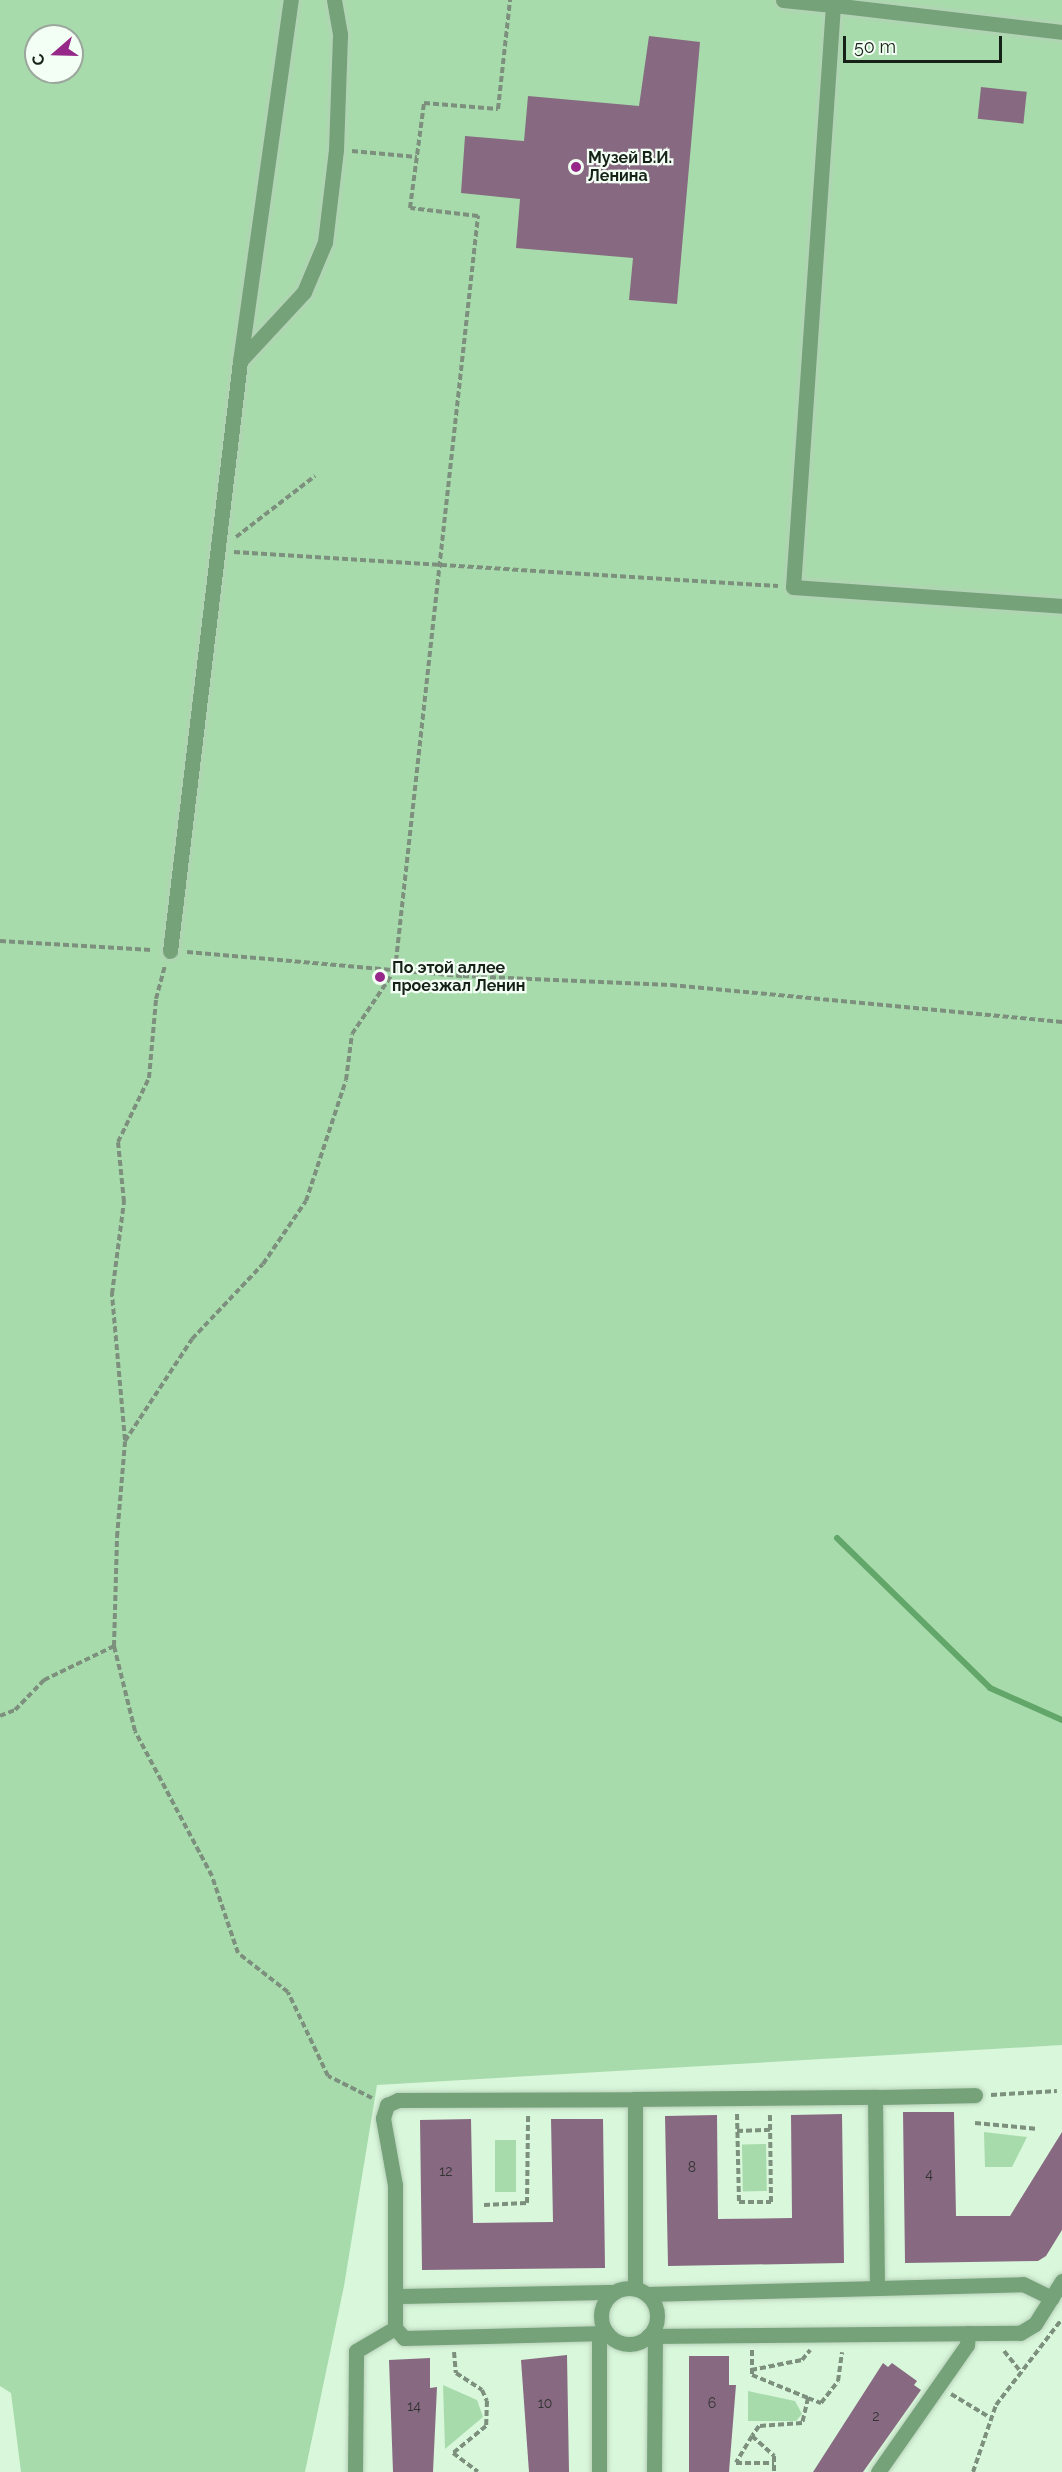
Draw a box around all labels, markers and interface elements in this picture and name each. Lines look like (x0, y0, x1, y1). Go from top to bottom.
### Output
north arrow (24, 24, 84, 84)
scale bar (846, 24, 1005, 62)
text: 50 m (854, 36, 896, 57)
text: С (28, 51, 49, 68)
place label: Музей В.И. Ленина (588, 148, 672, 186)
marker: Музей В.И. Ленина (569, 160, 583, 174)
place label: По этой аллее проезжал Ленин (392, 958, 525, 996)
marker: По этой аллее проезжал Ленин (373, 970, 387, 984)
house number: 8 (688, 2159, 696, 2175)
house number: 12 (439, 2163, 453, 2179)
house number: 4 (925, 2166, 933, 2182)
house number: 10 (538, 2395, 552, 2411)
house number: 6 (708, 2395, 716, 2411)
house number: 14 (407, 2398, 421, 2414)
house number: 2 (872, 2408, 880, 2424)

